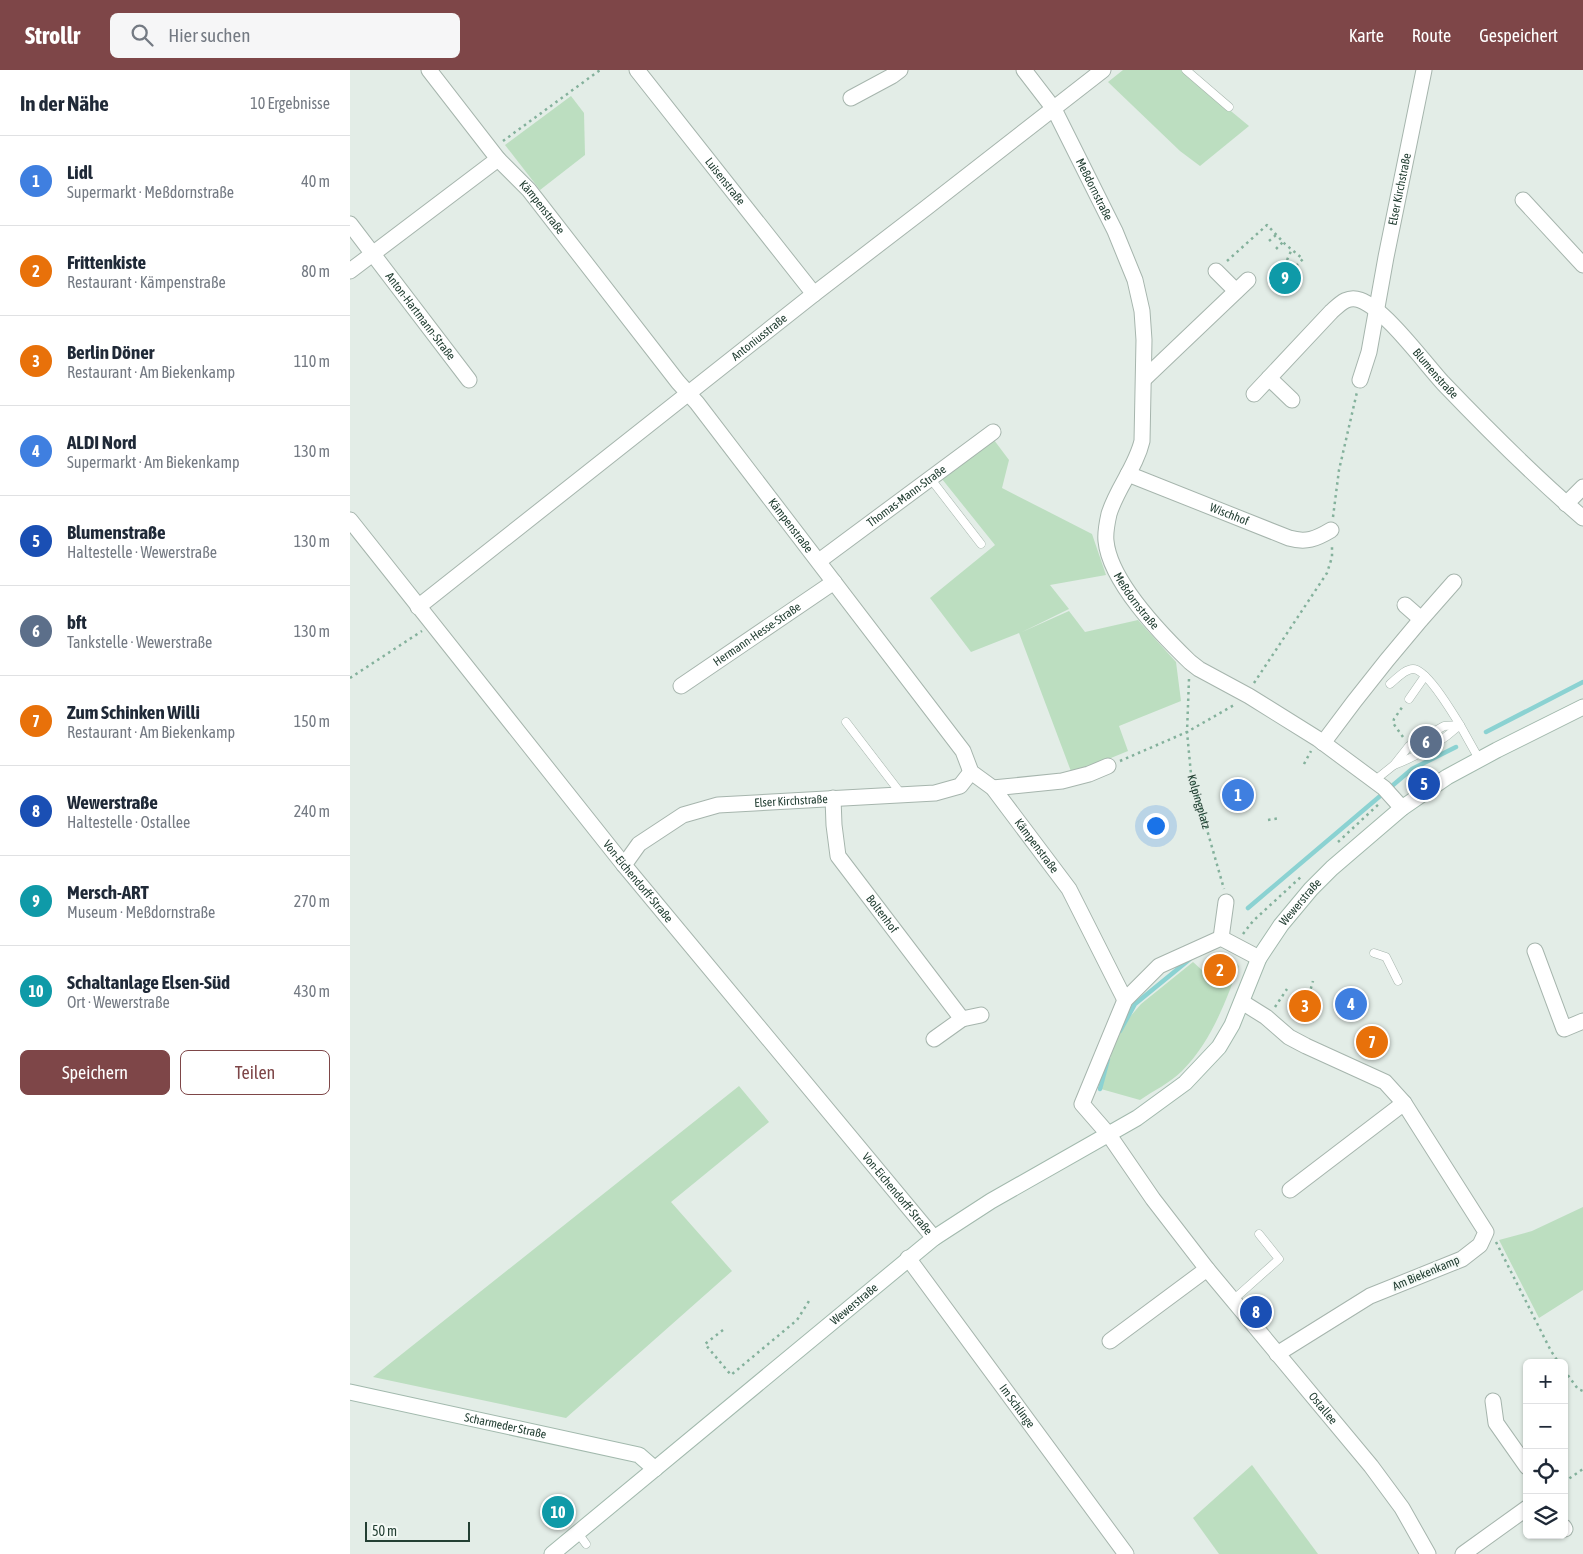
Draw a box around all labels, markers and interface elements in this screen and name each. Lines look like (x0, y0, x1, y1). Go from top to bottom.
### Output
search box (110, 13, 460, 58)
icon: search (128, 21, 156, 49)
text: Strollr (25, 22, 80, 49)
text: Hier suchen (168, 24, 250, 46)
text: Karte (1349, 25, 1384, 46)
text: Route (1412, 25, 1451, 46)
text: Gespeichert (1479, 25, 1558, 46)
text: In der Nähe (20, 91, 109, 115)
text: 10 Ergebnisse (250, 94, 330, 112)
street label: Elser Kirchstraße (1386, 152, 1414, 227)
street label: Luisenstraße (702, 155, 748, 208)
street label: Meßdornstraße (1073, 156, 1116, 223)
text: Lidl (67, 161, 93, 183)
text: 1 (32, 172, 40, 190)
text: 40 m (301, 172, 330, 190)
street label: Kämpenstraße (516, 177, 568, 237)
text: Supermarkt · Meßdornstraße (67, 183, 234, 201)
text: Frittenkiste (67, 251, 146, 273)
pin: 9 (1269, 259, 1301, 297)
text: 2 (32, 262, 40, 280)
text: 80 m (301, 262, 330, 280)
street label: Anton-Hartmann-Straße (383, 270, 458, 363)
text: Restaurant · Kämpenstraße (67, 273, 226, 291)
street label: Antoniusstraße (729, 311, 790, 364)
text: Berlin Döner (67, 341, 154, 363)
street label: Blumenstraße (1410, 346, 1461, 402)
text: 3 (32, 352, 40, 370)
text: 110 m (294, 352, 330, 370)
text: Restaurant · Am Biekenkamp (67, 363, 235, 381)
text: ALDI Nord (67, 431, 137, 453)
text: 4 (32, 442, 40, 460)
text: 130 m (294, 442, 330, 460)
text: Supermarkt · Am Biekenkamp (67, 453, 240, 471)
street label: Thomas-Mann-Straße (864, 462, 949, 530)
street label: Kämpenstraße (765, 496, 816, 555)
street label: Wischhof (1208, 500, 1251, 529)
text: Blumenstraße (67, 521, 166, 543)
text: 5 (32, 532, 40, 550)
text: 130 m (294, 532, 330, 550)
text: Haltestelle · Wewerstraße (67, 543, 217, 561)
street label: Meßdornstraße (1111, 570, 1162, 632)
street label: Hermann-Hesse-Straße (711, 600, 804, 669)
text: bft (67, 611, 87, 633)
text: 6 (32, 622, 40, 640)
text: 130 m (294, 622, 330, 640)
text: Tankstelle · Wewerstraße (67, 633, 212, 651)
text: Zum Schinken Willi (67, 701, 200, 723)
text: 7 (32, 712, 40, 730)
text: 150 m (294, 712, 330, 730)
text: Restaurant · Am Biekenkamp (67, 723, 235, 741)
pin: 6 (1410, 723, 1442, 761)
pin: 5 (1408, 765, 1440, 803)
street label: Kolpingplatz (1184, 773, 1214, 831)
pin: 1 (1222, 776, 1254, 814)
text: Wewerstraße (67, 791, 158, 813)
street label: Elser Kirchstraße (754, 792, 828, 810)
text: 8 (32, 802, 40, 820)
text: 240 m (294, 802, 330, 820)
text: Haltestelle · Ostallee (67, 813, 190, 831)
your location (1143, 813, 1169, 839)
street label: Kämpenstraße (1012, 816, 1062, 876)
street label: Von-Eichendorff-Straße (600, 837, 676, 925)
street label: Wewerstraße (1276, 876, 1324, 929)
text: Mersch-ART (67, 881, 149, 903)
text: 9 (32, 892, 40, 910)
text: 270 m (294, 892, 330, 910)
street label: Boltenhof (863, 892, 901, 936)
text: Museum · Meßdornstraße (67, 903, 215, 921)
pin: 2 (1204, 951, 1236, 989)
text: Schaltanlage Elsen-Süd (67, 971, 230, 993)
text: 10 (28, 982, 44, 1000)
text: 430 m (294, 982, 330, 1000)
pin: 4 (1335, 985, 1367, 1023)
pin: 3 (1289, 987, 1321, 1025)
text: Ort · Wewerstraße (67, 993, 170, 1011)
pin: 7 (1356, 1023, 1388, 1061)
button: Speichern (20, 1050, 170, 1095)
button: Teilen (180, 1050, 330, 1095)
street label: Von-Eichendorff-Straße (859, 1150, 935, 1238)
street label: Am Biekenkamp (1390, 1252, 1462, 1293)
street label: Wewerstraße (827, 1280, 881, 1328)
pin: 8 (1240, 1293, 1272, 1331)
map controls (1523, 1359, 1568, 1539)
button: + (1523, 1359, 1568, 1404)
street label: Im Schlinge (996, 1382, 1038, 1431)
street label: Ostallee (1306, 1389, 1340, 1427)
button: − (1523, 1404, 1568, 1449)
street label: Scharmeder Straße (463, 1410, 548, 1442)
button: locate (1523, 1449, 1568, 1494)
pin: 10 (542, 1493, 574, 1531)
button: layers (1523, 1494, 1568, 1539)
scale bar (365, 1519, 470, 1542)
text: 50 m (372, 1523, 397, 1539)

